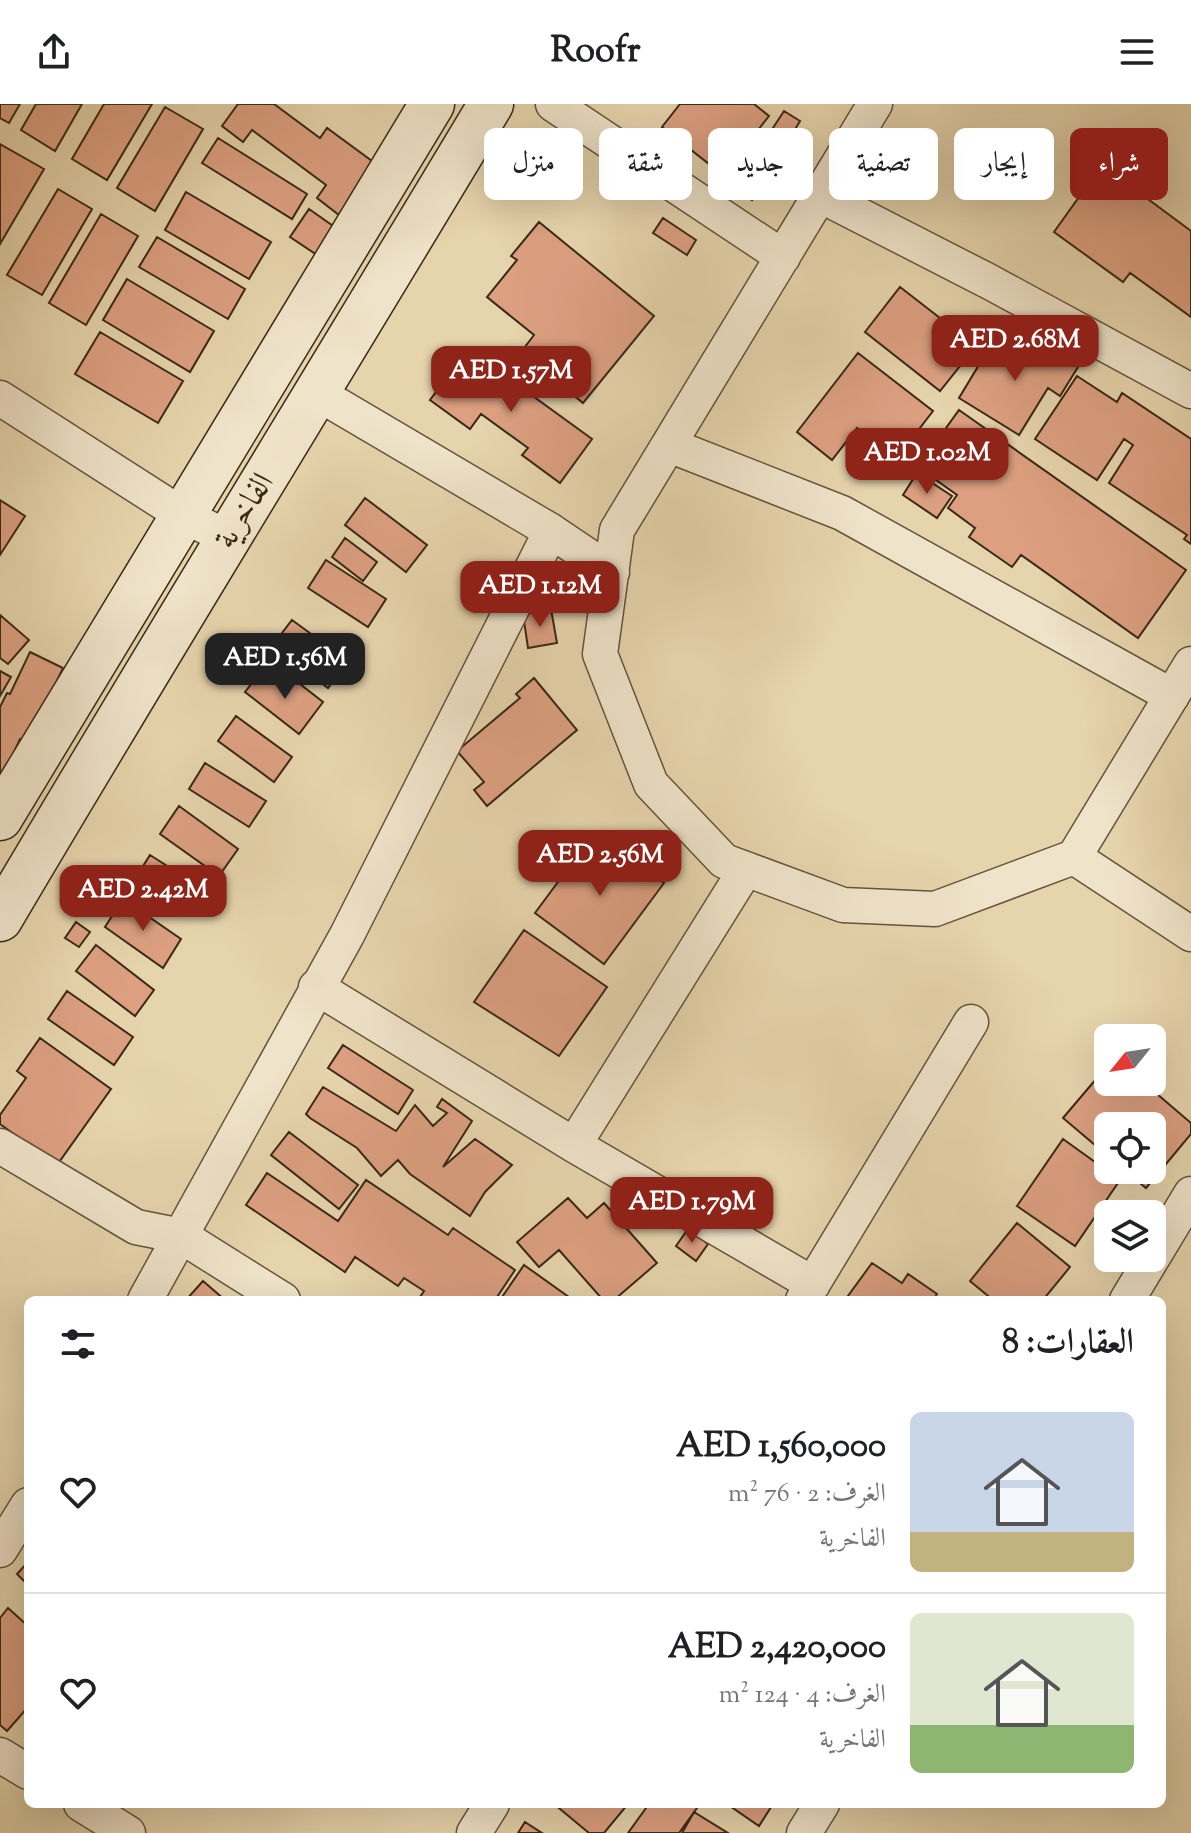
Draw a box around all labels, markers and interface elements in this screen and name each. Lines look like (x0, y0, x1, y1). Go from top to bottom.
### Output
text: Roofr (550, 26, 641, 78)
icon: share (32, 30, 76, 74)
icon: menu (1115, 30, 1159, 74)
chip: منزل (484, 128, 583, 200)
chip: شقة (599, 128, 692, 200)
chip: جديد (708, 128, 813, 200)
chip: تصفية (829, 128, 938, 200)
chip: إيجار (954, 128, 1054, 200)
chip: شراء (1070, 128, 1168, 200)
pin: AED 2.68M (923, 315, 1107, 383)
text: AED 2.68M (950, 322, 1080, 359)
pin: AED 1.57M (419, 346, 603, 414)
text: AED 1.57M (449, 353, 573, 390)
pin: AED 1.02M (835, 428, 1019, 496)
text: AED 1.02M (863, 435, 991, 472)
street label: الفاخرية (204, 465, 287, 559)
pin: AED 1.12M (448, 561, 632, 629)
text: AED 1.12M (478, 568, 602, 605)
pin: AED 1.56M (193, 633, 377, 701)
text: AED 1.56M (223, 640, 347, 677)
pin: AED 2.56M (508, 830, 692, 898)
text: AED 2.56M (536, 837, 664, 874)
pin: AED 2.42M (51, 865, 235, 933)
text: AED 2.42M (78, 872, 208, 909)
north arrow (1094, 1024, 1166, 1096)
map controls (1094, 1024, 1166, 1272)
button: locate (1094, 1112, 1166, 1184)
pin: AED 1.79M (600, 1177, 784, 1245)
text: AED 1.79M (628, 1184, 756, 1221)
button: layers (1094, 1200, 1166, 1272)
text: العقارات: 8 (1002, 1319, 1134, 1368)
icon: filters (56, 1322, 100, 1366)
text: AED 1,560,000 (676, 1423, 886, 1472)
icon: home (974, 1444, 1070, 1540)
icon: heart (56, 1470, 100, 1514)
text: الغرف: 2 · 76 m² (728, 1476, 886, 1513)
text: الفاخرية (819, 1521, 886, 1558)
text: AED 2,420,000 (668, 1624, 886, 1673)
icon: home (974, 1645, 1070, 1741)
icon: heart (56, 1671, 100, 1715)
text: الغرف: 4 · 124 m² (719, 1677, 886, 1714)
text: الفاخرية (819, 1722, 886, 1759)

